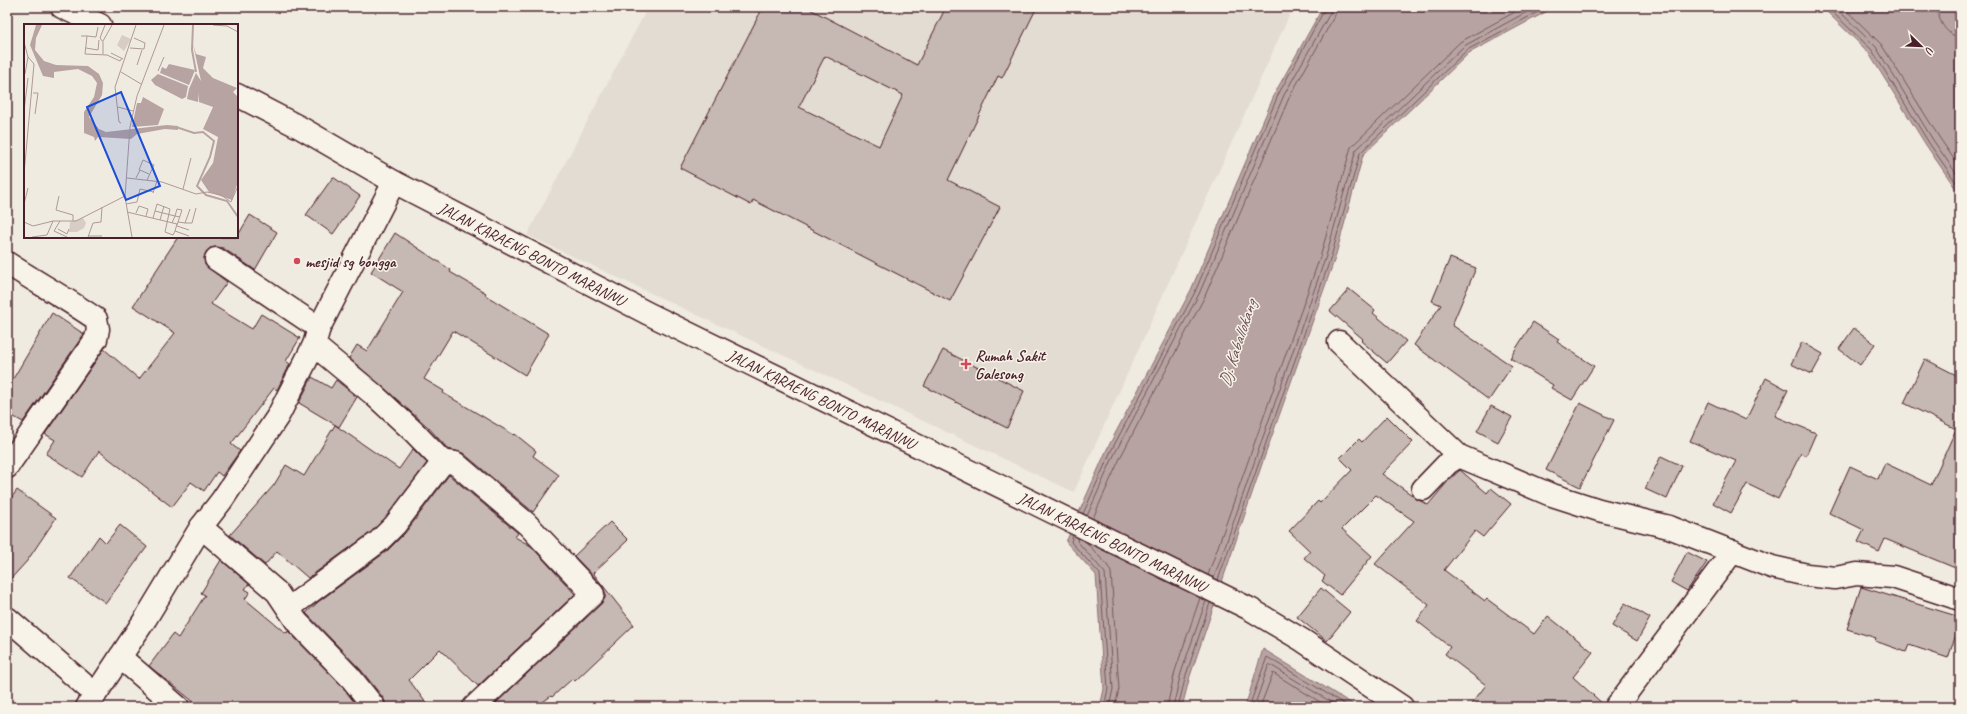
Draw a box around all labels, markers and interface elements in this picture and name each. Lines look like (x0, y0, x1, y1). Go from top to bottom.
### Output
inset map (24, 24, 238, 238)
north arrow (1901, 26, 1941, 66)
text: U (1922, 45, 1938, 58)
street label: JALAN KARAENG BONTO MARANNU (434, 198, 631, 312)
place label: mesjid sg bongga (305, 252, 397, 272)
marker: mesjid sg bongga (292, 256, 302, 266)
water label: Dj. Kaballokang (1214, 295, 1262, 389)
street label: JALAN KARAENG BONTO MARANNU (723, 345, 921, 456)
place label: Rumah Sakit Galesong (975, 346, 1047, 384)
marker: Rumah Sakit Galesong (960, 358, 972, 370)
street label: JALAN KARAENG BONTO MARANNU (1014, 487, 1212, 598)

